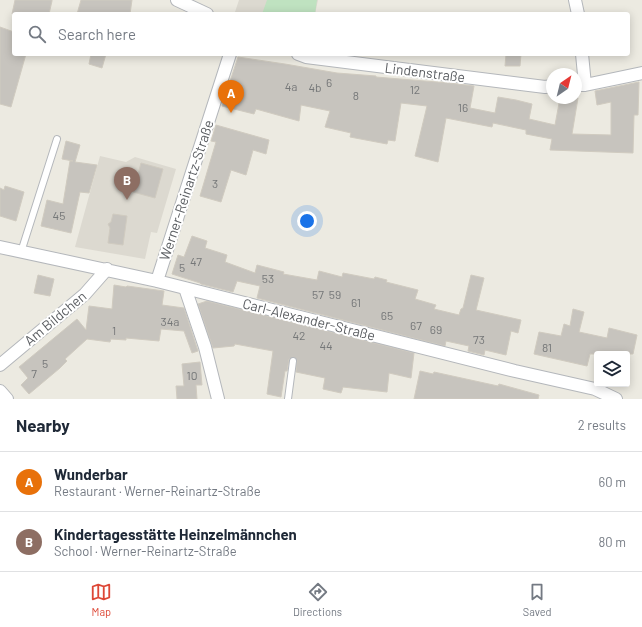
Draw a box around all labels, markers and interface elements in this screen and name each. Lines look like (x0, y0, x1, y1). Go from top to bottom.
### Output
search box (12, 12, 630, 56)
icon: search (26, 23, 48, 45)
text: Search here (58, 25, 136, 43)
street label: Lindenstraße (384, 59, 466, 85)
north arrow (546, 68, 582, 104)
house number: 6 (326, 75, 332, 89)
house number: 4a (285, 79, 297, 93)
pin: A (218, 80, 244, 113)
house number: 4b (308, 80, 322, 94)
house number: 12 (410, 82, 420, 96)
house number: 8 (353, 88, 359, 102)
house number: 16 (458, 100, 468, 114)
street label: Werner-Reinartz-Straße (155, 118, 217, 262)
pin: B (114, 167, 140, 200)
house number: 3 (212, 176, 218, 190)
house number: 45 (53, 208, 65, 222)
your location (297, 211, 317, 231)
house number: 47 (190, 254, 202, 268)
house number: 5 (179, 260, 185, 274)
house number: 53 (262, 271, 274, 285)
street label: Am Bildchen (20, 287, 90, 349)
house number: 57 (312, 287, 324, 301)
house number: 59 (329, 287, 341, 301)
street label: Carl-Alexander-Straße (241, 294, 377, 344)
house number: 61 (351, 295, 361, 309)
house number: 65 (381, 308, 393, 322)
house number: 34a (161, 314, 179, 328)
house number: 67 (410, 318, 422, 332)
house number: 69 (430, 322, 442, 336)
house number: 1 (112, 323, 116, 337)
house number: 42 (292, 328, 306, 342)
house number: 73 (473, 332, 485, 346)
house number: 44 (319, 338, 333, 352)
house number: 81 (542, 340, 552, 354)
map controls (594, 351, 630, 387)
button: layers (594, 351, 630, 387)
house number: 5 (42, 356, 48, 370)
house number: 7 (31, 366, 37, 380)
house number: 10 (187, 368, 197, 382)
text: Nearby (16, 415, 70, 435)
text: 2 results (578, 417, 626, 433)
text: Wunderbar (54, 465, 128, 483)
text: A (25, 474, 33, 490)
text: 60 m (599, 474, 626, 490)
text: Restaurant · Werner-Reinartz-Straße (54, 483, 261, 499)
text: Kindertagesstätte Heinzelmännchen (54, 525, 297, 543)
text: B (25, 534, 33, 550)
text: 80 m (599, 534, 626, 550)
text: School · Werner-Reinartz-Straße (54, 543, 237, 559)
tab: Map (90, 581, 112, 618)
tab: Directions (293, 581, 342, 618)
tab: Saved (523, 581, 552, 618)

